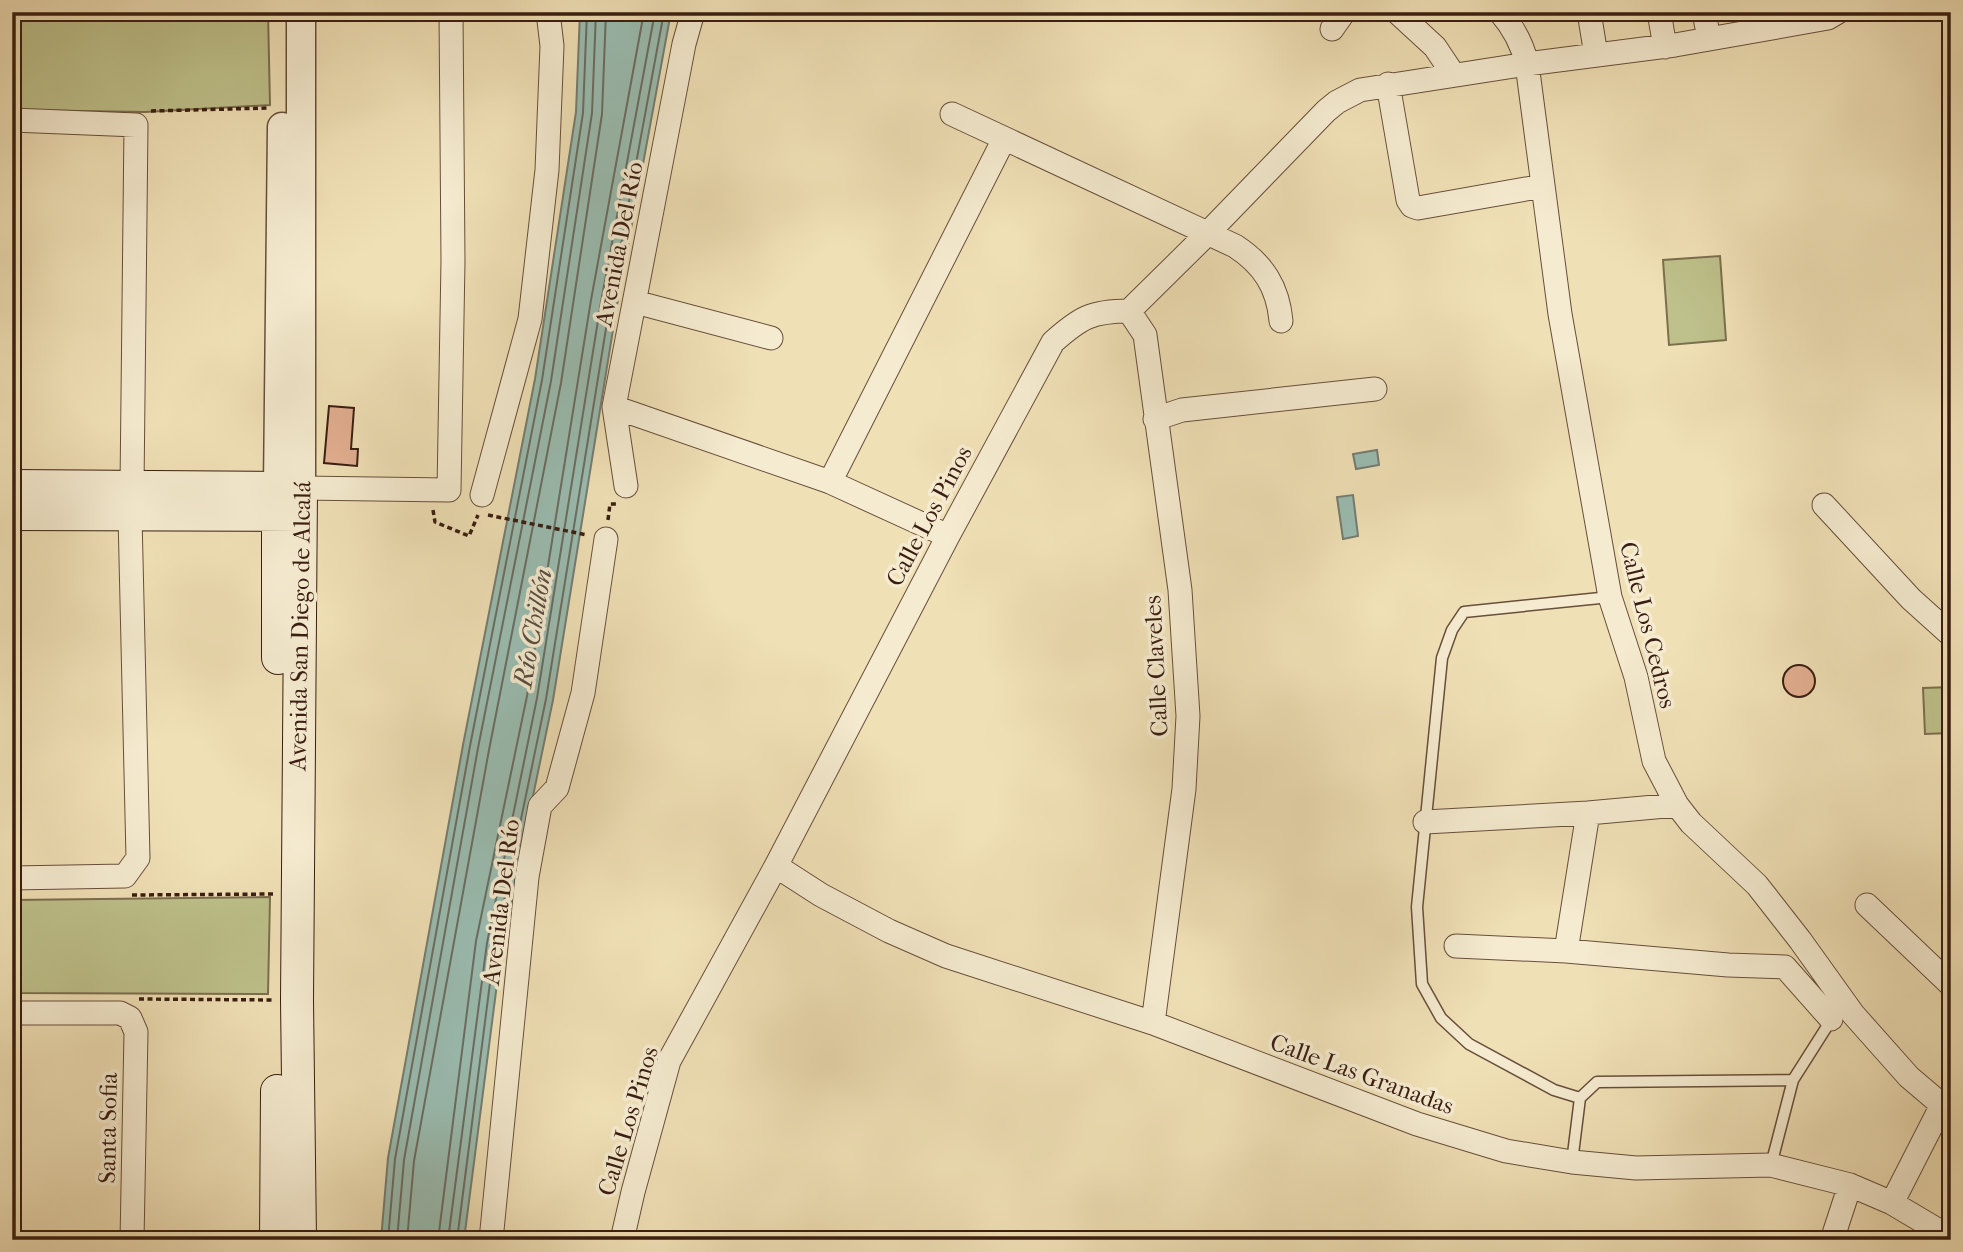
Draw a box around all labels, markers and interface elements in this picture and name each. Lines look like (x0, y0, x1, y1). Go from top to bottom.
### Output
street label: Avenida Del Río (589, 159, 649, 330)
street label: Calle Los Pinos (880, 441, 978, 591)
street label: Avenida San Diego de Alcalá (283, 480, 317, 772)
street label: Calle Los Cedros (1614, 539, 1682, 711)
water label: Río Chillón (507, 566, 559, 692)
street label: Calle Claveles (1138, 595, 1174, 737)
street label: Avenida Del Río (477, 817, 525, 988)
street label: Calle Las Granadas (1266, 1028, 1458, 1120)
street label: Calle Los Pinos (592, 1043, 664, 1199)
street label: Santa Sofia (93, 1071, 123, 1184)

